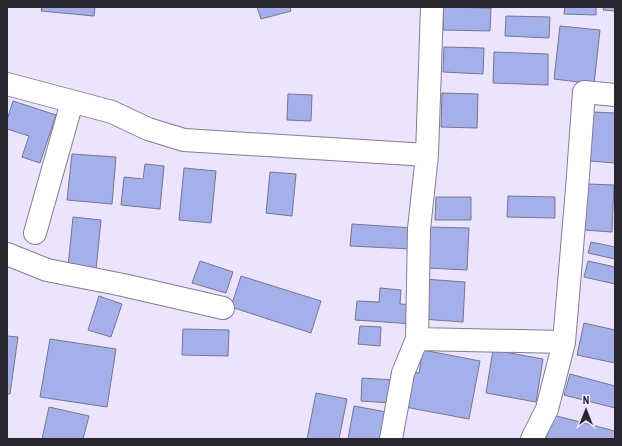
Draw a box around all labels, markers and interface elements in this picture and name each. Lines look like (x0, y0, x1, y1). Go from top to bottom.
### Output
north arrow (566, 390, 606, 430)
text: N (583, 393, 589, 407)

